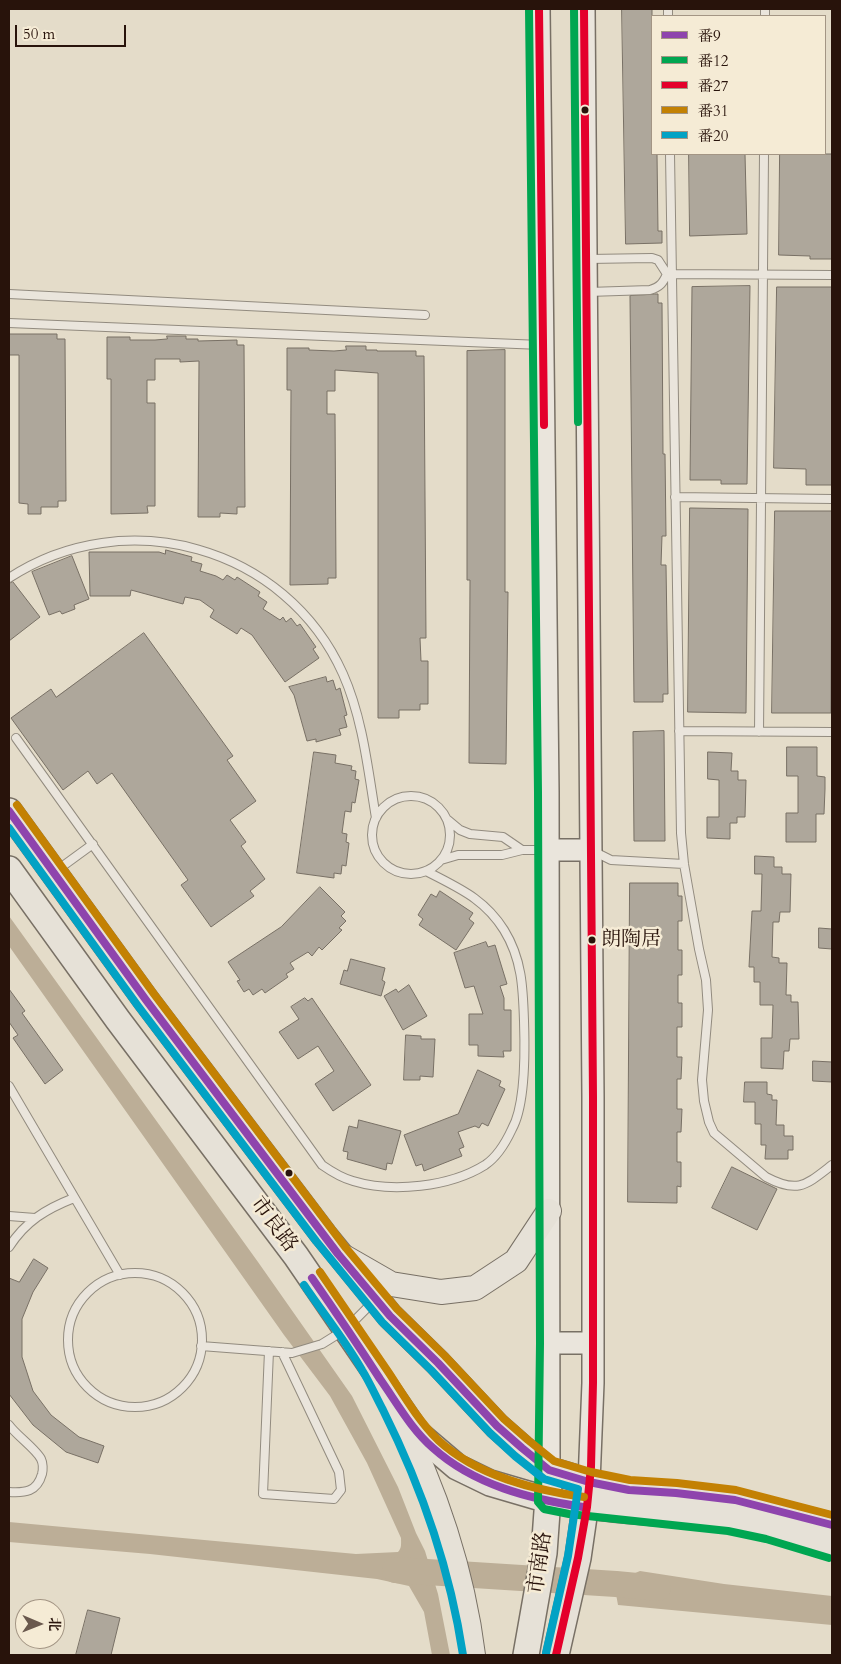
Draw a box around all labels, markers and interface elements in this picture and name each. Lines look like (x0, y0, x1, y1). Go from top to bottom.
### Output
scale bar (18, 15, 129, 47)
legend (651, 15, 826, 155)
text: 50 m (23, 24, 55, 44)
text: 番9 (698, 26, 721, 46)
text: 番12 (698, 51, 728, 71)
text: 番27 (698, 76, 728, 96)
text: 番31 (698, 101, 728, 121)
unlabelled marker (580, 105, 590, 115)
text: 番20 (698, 126, 728, 146)
place label: 朗陶居 (601, 928, 661, 952)
marker: 朗陶居 (587, 935, 597, 945)
unlabelled marker (284, 1168, 294, 1178)
street label: 市良路 (244, 1192, 302, 1258)
street label: 市南路 (524, 1530, 558, 1596)
north arrow (15, 1599, 65, 1649)
text: 北 (45, 1617, 64, 1631)

